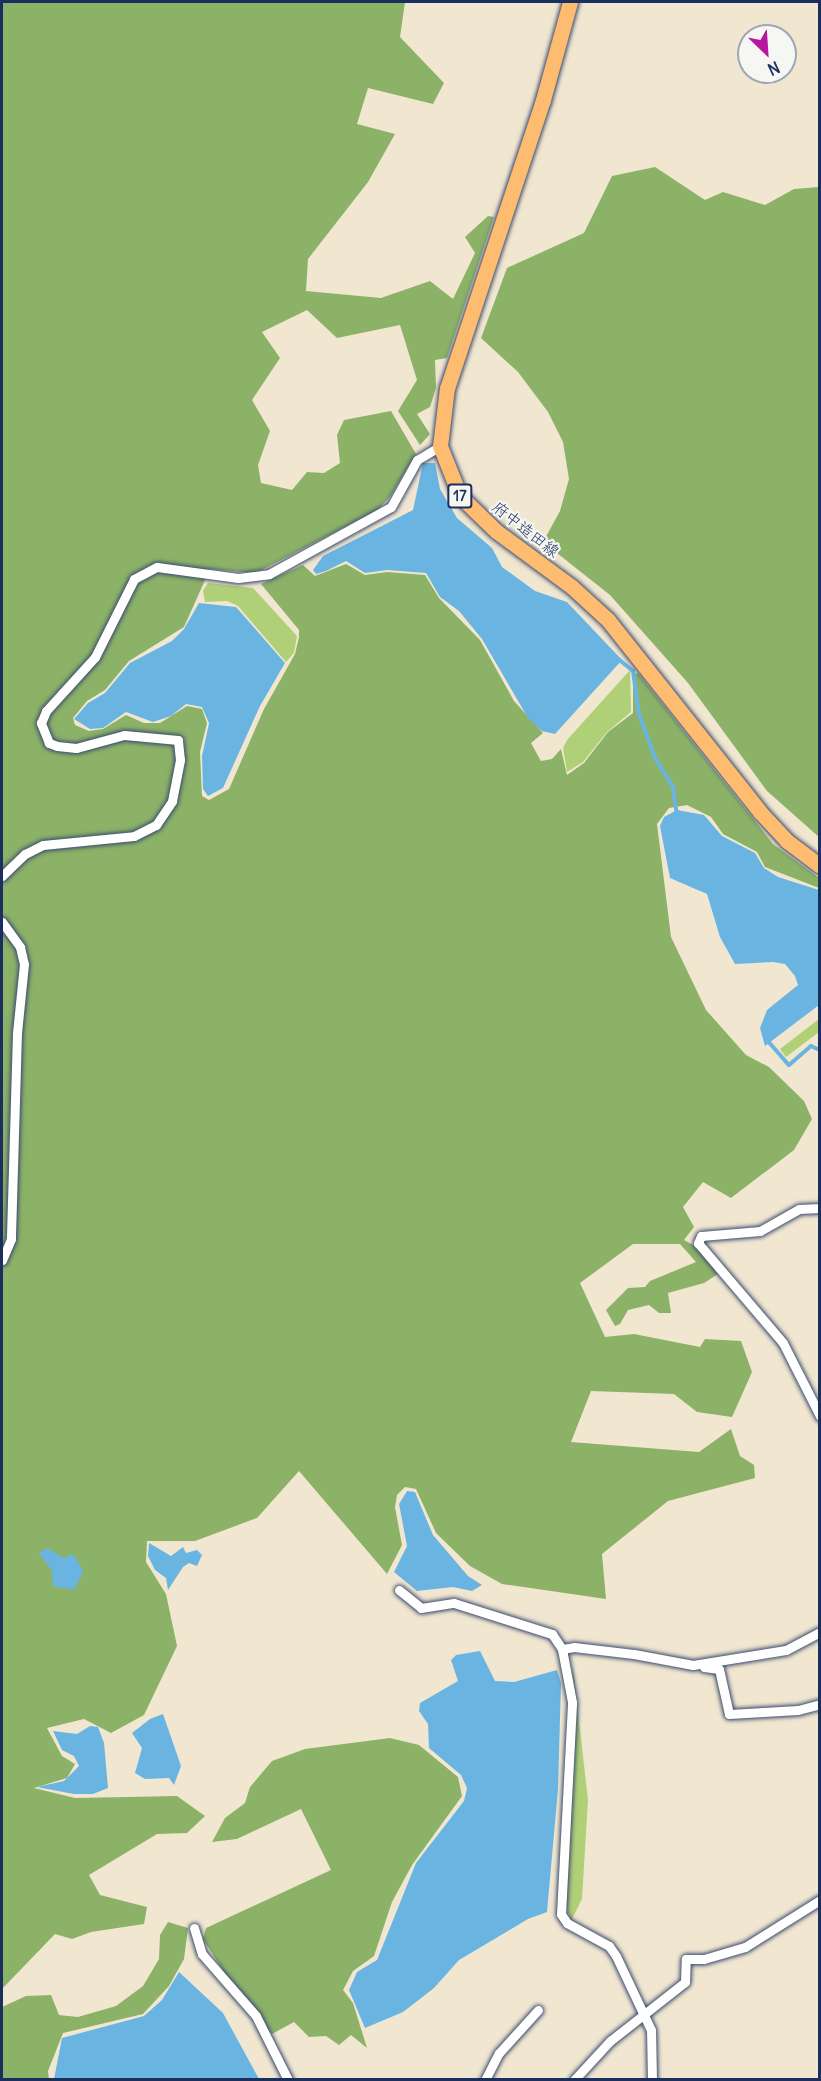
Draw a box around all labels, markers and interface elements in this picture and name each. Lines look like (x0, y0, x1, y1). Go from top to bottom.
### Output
north arrow (737, 24, 797, 84)
text: N (765, 57, 783, 80)
road number: 17 (446, 484, 474, 508)
street label: 府中造田線 (489, 497, 563, 561)

